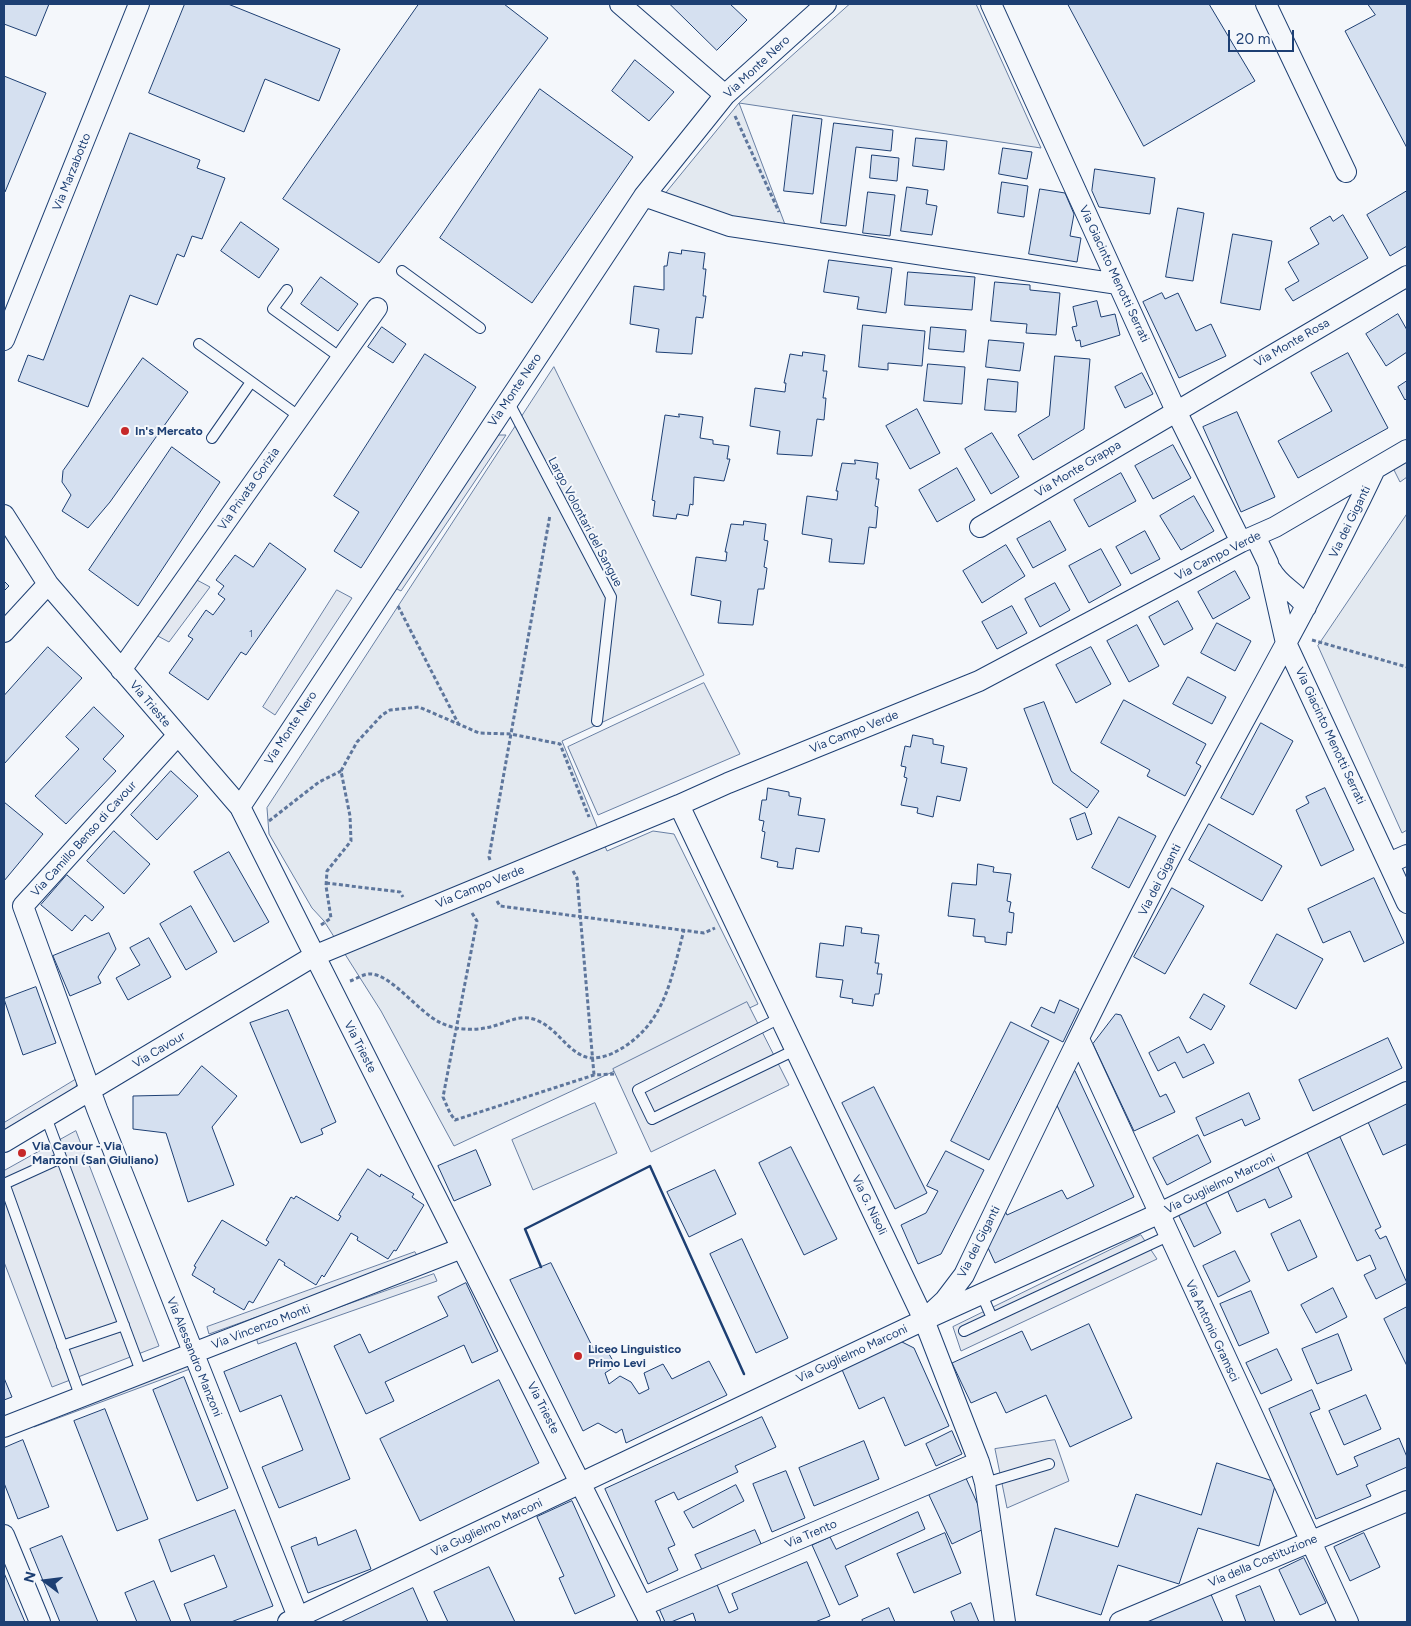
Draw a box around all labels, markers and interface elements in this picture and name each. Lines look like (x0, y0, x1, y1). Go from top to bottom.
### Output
scale bar (1231, 20, 1297, 52)
text: 20 m (1236, 30, 1270, 48)
street label: Via Monte Nero (721, 33, 793, 101)
street label: Via Marzabotto (50, 131, 94, 213)
street label: Via Giacinto Menotti Serrati (1076, 203, 1152, 345)
street label: Via Monte Rosa (1252, 316, 1332, 370)
street label: Via Monte Nero (485, 351, 545, 429)
place label: In's Mercato (135, 424, 203, 438)
marker: In's Mercato (119, 425, 131, 437)
street label: Via Monte Grappa (1032, 438, 1124, 500)
street label: Via Privata Gorizia (215, 445, 283, 533)
street label: Largo Volontari del Sangue (545, 455, 625, 589)
street label: Via dei Giganti (1326, 484, 1374, 560)
street label: Via Campo Verde (1173, 528, 1263, 584)
house number: 1 (249, 628, 253, 640)
street label: Via Giacinto Menotti Serrati (1292, 665, 1368, 807)
street label: Via Trieste (126, 678, 174, 730)
street label: Via Monte Nero (262, 688, 320, 768)
street label: Via Campo Verde (808, 708, 900, 756)
street label: Via Camillo Benso di Cavour (28, 778, 140, 900)
street label: Via dei Giganti (1136, 842, 1184, 918)
street label: Via Campo Verde (434, 863, 526, 911)
street label: Via Trieste (341, 1019, 379, 1075)
street label: Via Cavour (130, 1029, 188, 1071)
place label: Via Cavour - Via Manzoni (San Giuliano) (32, 1139, 159, 1167)
marker: Via Cavour - Via Manzoni (San Giuliano) (16, 1147, 28, 1159)
street label: Via Guglielmo Marconi (1162, 1151, 1278, 1217)
street label: Via G. Nisoli (848, 1173, 890, 1237)
street label: Via dei Giganti (955, 1204, 1003, 1280)
street label: Via Antonio Gramsci (1182, 1278, 1242, 1384)
street label: Via Alessandro Manzoni (163, 1295, 225, 1419)
street label: Via Vincenzo Monti (210, 1302, 312, 1352)
street label: Via Guglielmo Marconi (794, 1322, 910, 1386)
place label: Liceo Linguistico Primo Levi (588, 1342, 681, 1370)
marker: Liceo Linguistico Primo Levi (572, 1350, 584, 1362)
street label: Via Trieste (524, 1380, 562, 1436)
street label: Via Guglielmo Marconi (429, 1496, 545, 1560)
street label: Via Trento (783, 1517, 839, 1551)
street label: Via della Costituzione (1206, 1532, 1320, 1590)
north arrow (20, 1556, 70, 1606)
text: N (20, 1570, 40, 1584)

